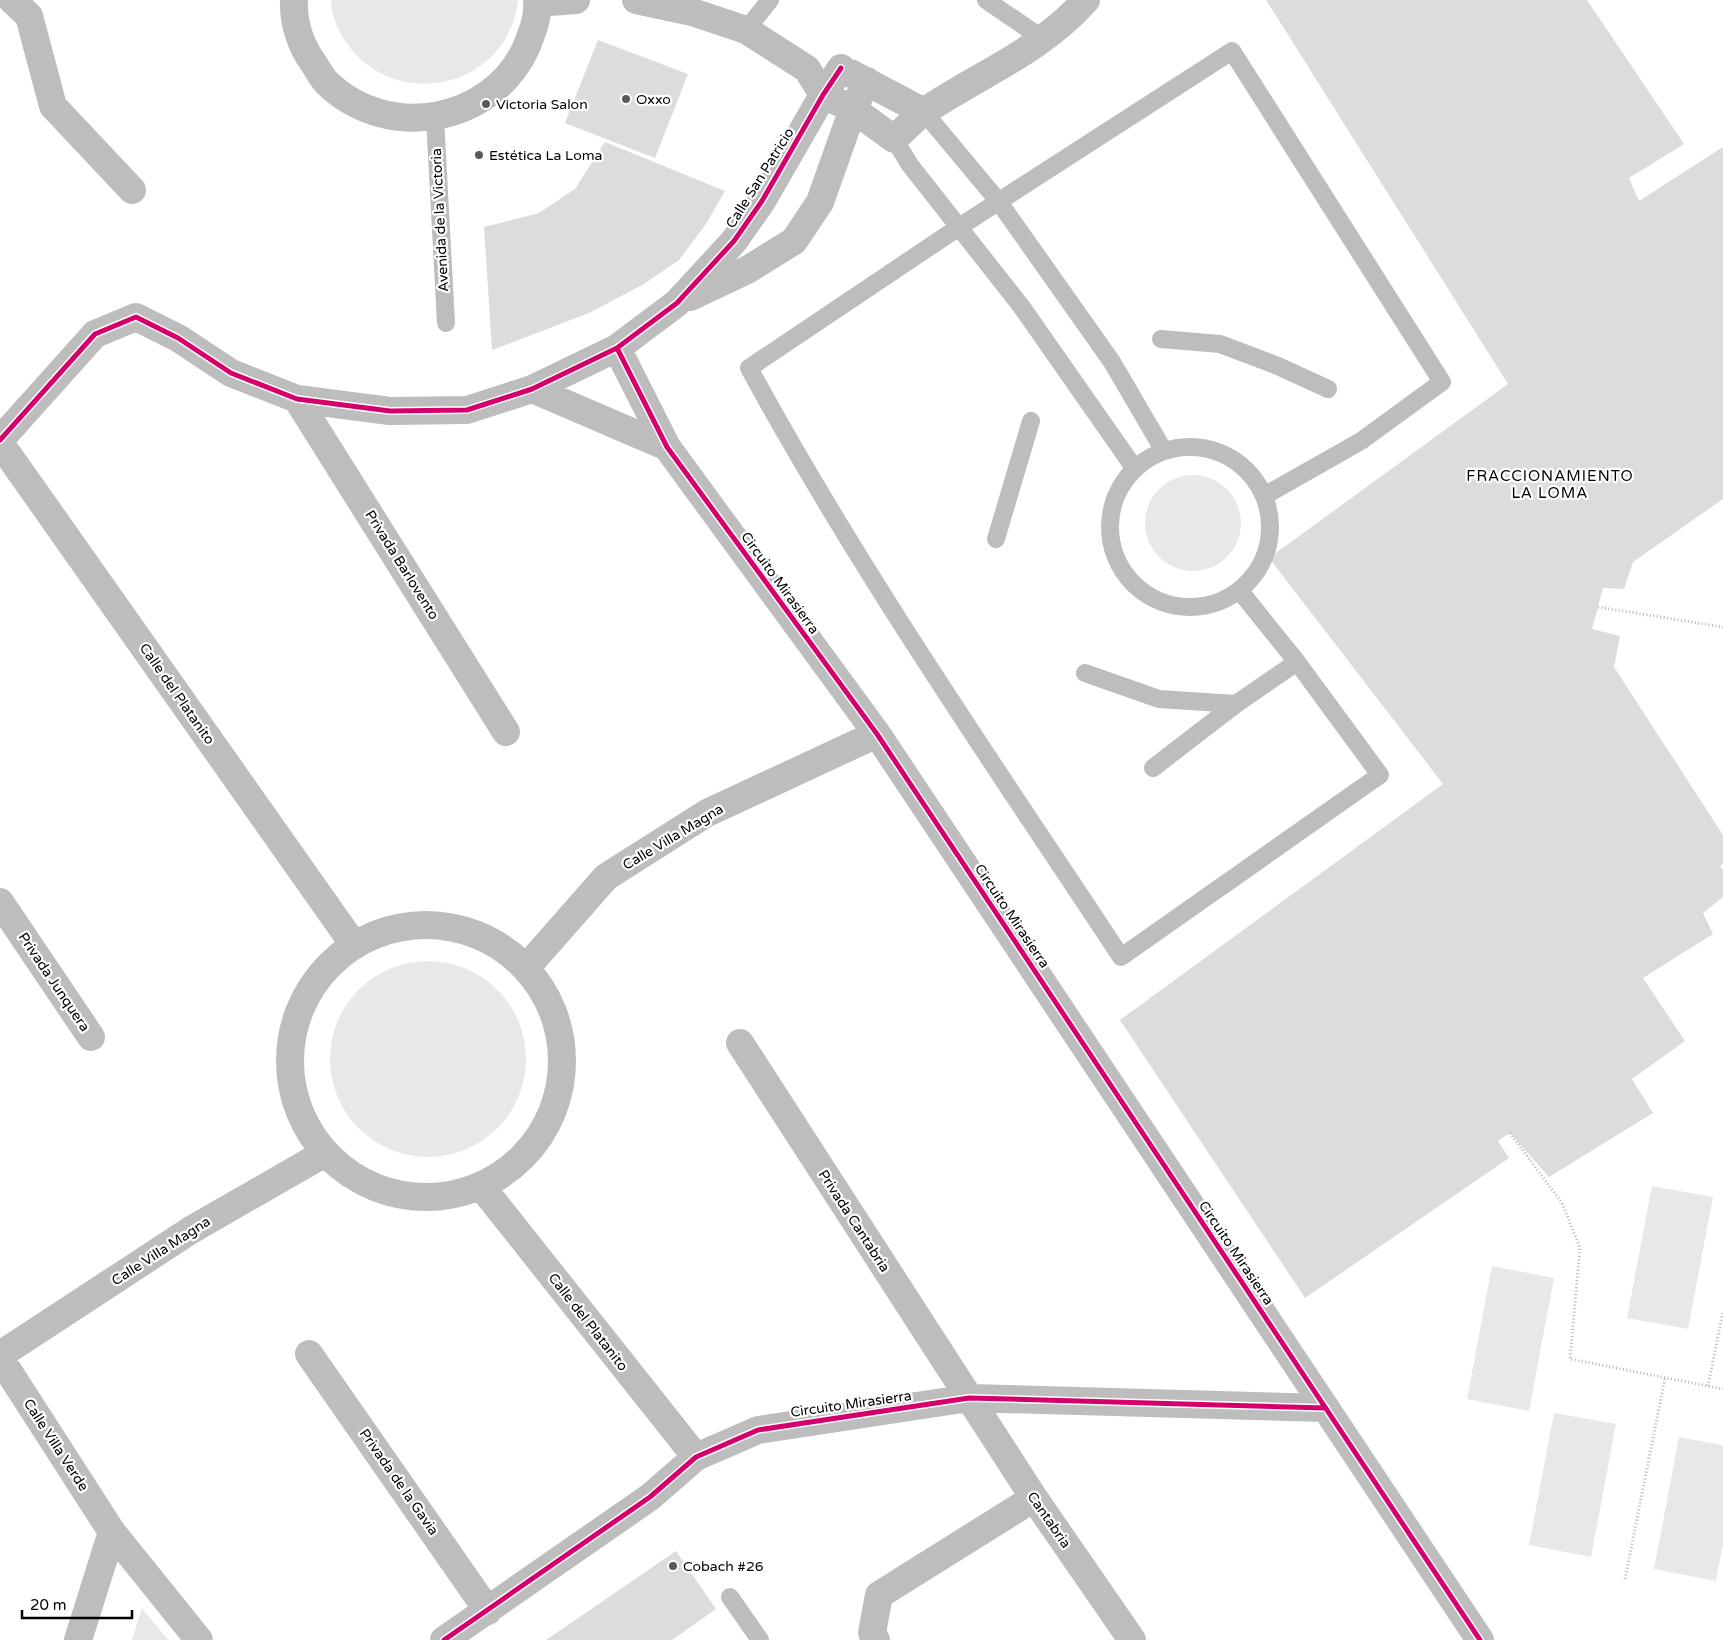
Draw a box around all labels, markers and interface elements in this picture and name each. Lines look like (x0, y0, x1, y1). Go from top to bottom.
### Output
place label: Oxxo (636, 91, 671, 108)
marker: Oxxo (620, 93, 632, 105)
place label: Victoria Salon (496, 96, 588, 113)
marker: Victoria Salon (480, 98, 492, 110)
street label: Calle San Patricio (722, 125, 798, 231)
place label: Estética La Loma (489, 147, 602, 164)
street label: Avenida de la Victoria (428, 148, 452, 292)
marker: Estética La Loma (473, 149, 485, 161)
district label: FRACCIONAMIENTO LA LOMA (1466, 467, 1634, 502)
street label: Privada Barlovento (361, 507, 443, 623)
street label: Circuito Mirasierra (737, 529, 823, 637)
street label: Calle del Platanito (136, 640, 218, 748)
street label: Calle Villa Magna (620, 800, 726, 874)
street label: Circuito Mirasierra (971, 861, 1053, 971)
street label: Privada Junquera (15, 929, 93, 1035)
street label: Privada Cantabria (815, 1167, 893, 1275)
street label: Circuito Mirasierra (1195, 1198, 1277, 1308)
street label: Calle Villa Magna (108, 1213, 214, 1289)
street label: Calle del Platanito (545, 1270, 631, 1374)
street label: Circuito Mirasierra (789, 1387, 913, 1421)
street label: Calle Villa Verde (20, 1396, 92, 1494)
street label: Privada de la Gavia (356, 1425, 442, 1539)
street label: Cantabria (1023, 1489, 1075, 1551)
place label: Cobach #26 (683, 1558, 764, 1575)
marker: Cobach #26 (667, 1560, 679, 1572)
scale bar (22, 1588, 132, 1620)
text: 20 m (30, 1596, 67, 1614)

